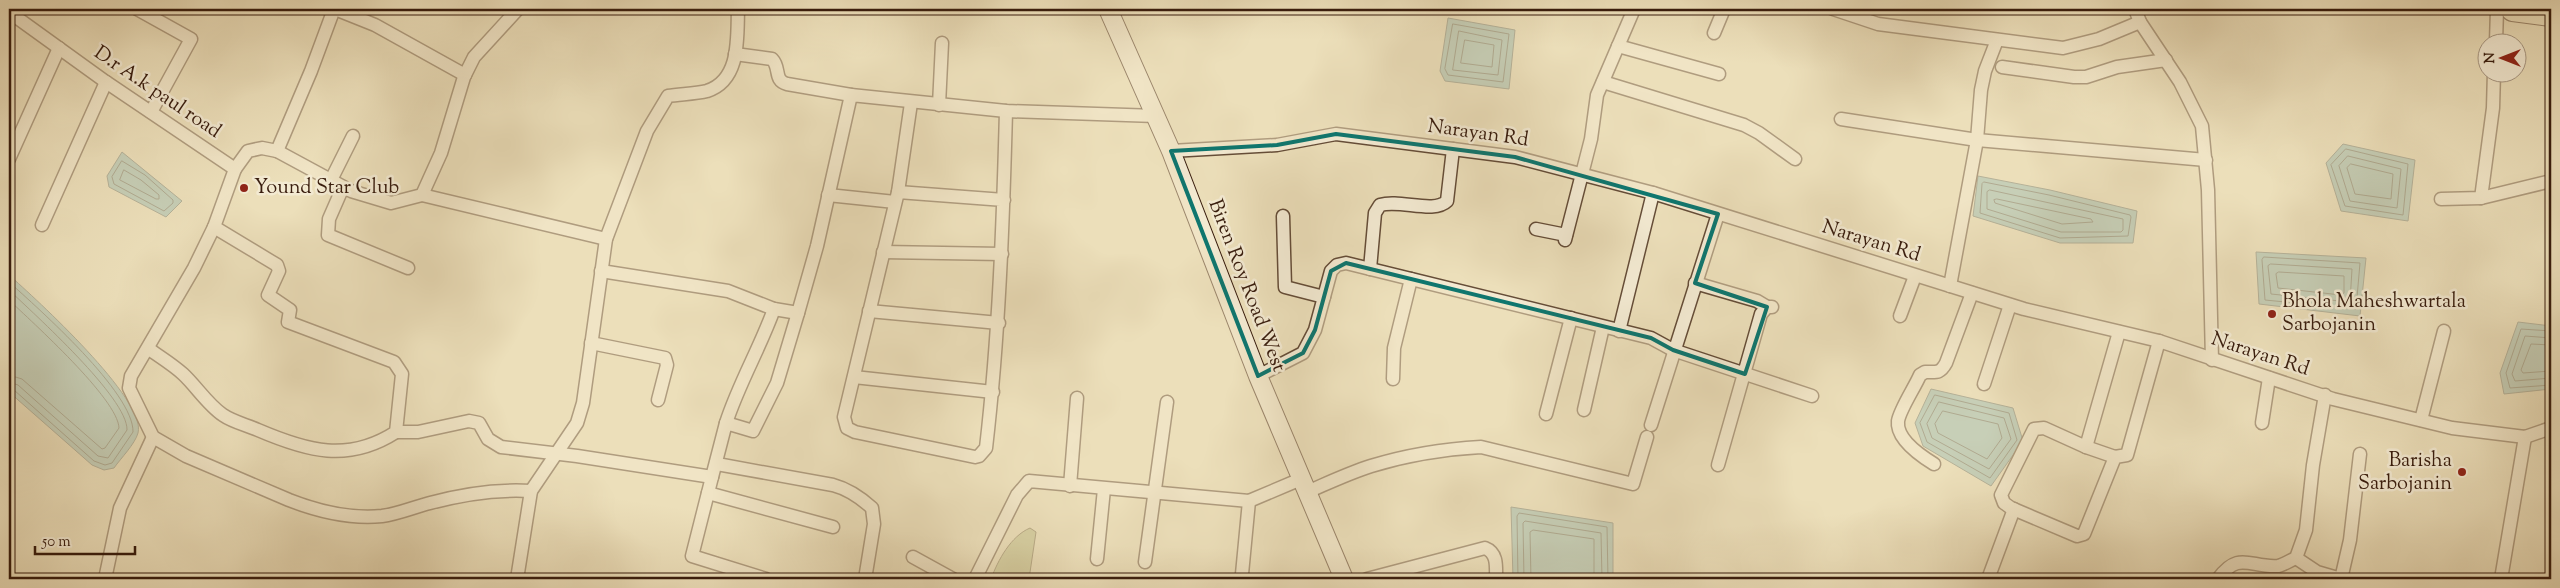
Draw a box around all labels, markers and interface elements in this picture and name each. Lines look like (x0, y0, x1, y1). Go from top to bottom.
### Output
north arrow (2478, 32, 2528, 82)
street label: D.r A.k paul road (87, 40, 227, 146)
text: N (2481, 52, 2501, 64)
street label: Narayan Rd (1426, 113, 1530, 155)
place label: Yound Star Club (254, 174, 399, 203)
marker: Yound Star Club (238, 182, 250, 194)
street label: Biren Roy Road West (1200, 195, 1292, 377)
street label: Narayan Rd (1818, 213, 1924, 271)
place label: Bhola Maheshwartala Sarbojanin (2282, 288, 2466, 340)
marker: Bhola Maheshwartala Sarbojanin (2266, 308, 2278, 320)
street label: Narayan Rd (2207, 326, 2313, 384)
place label: Barisha Sarbojanin (2358, 447, 2452, 499)
marker: Barisha Sarbojanin (2456, 466, 2468, 478)
scale bar (35, 523, 135, 555)
text: 50 m (41, 532, 71, 553)

